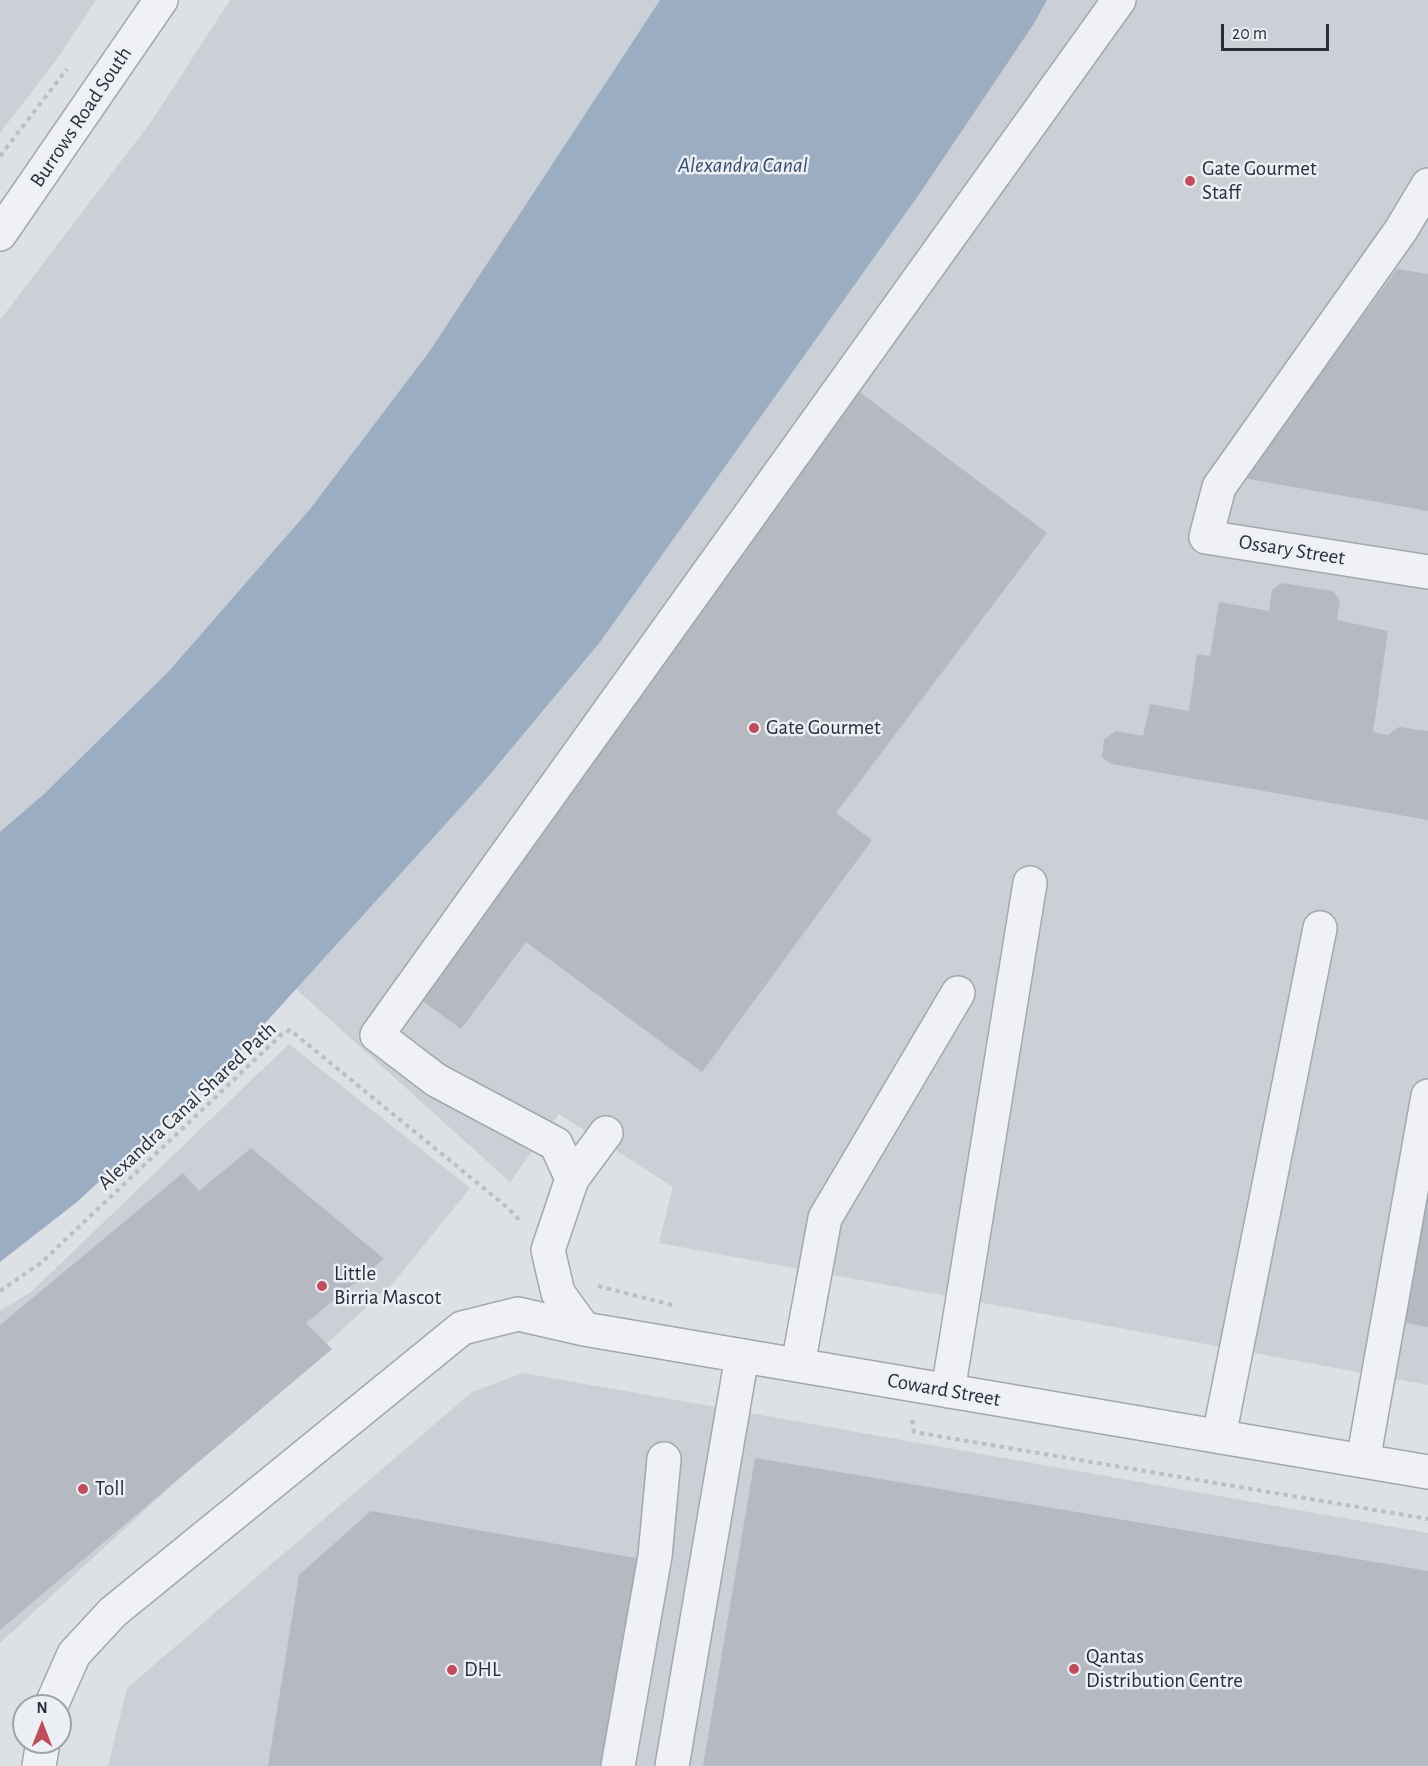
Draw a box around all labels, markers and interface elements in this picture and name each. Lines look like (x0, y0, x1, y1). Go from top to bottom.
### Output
scale bar (1224, 12, 1332, 50)
text: 20 m (1232, 25, 1267, 43)
street label: Burrows Road South (25, 42, 137, 192)
water label: Alexandra Canal (678, 152, 808, 178)
place label: Gate Gourmet Staff (1202, 156, 1317, 206)
marker: Gate Gourmet Staff (1183, 174, 1197, 188)
street label: Ossary Street (1237, 529, 1347, 571)
place label: Gate Gourmet (766, 715, 881, 741)
marker: Gate Gourmet (747, 721, 761, 735)
street label: Alexandra Canal Shared Path (93, 1017, 281, 1195)
place label: Little Birria Mascot (334, 1261, 441, 1311)
marker: Little Birria Mascot (315, 1279, 329, 1293)
street label: Coward Street (885, 1368, 1003, 1412)
place label: Toll (95, 1476, 125, 1502)
marker: Toll (76, 1482, 90, 1496)
place label: Qantas Distribution Centre (1086, 1644, 1243, 1694)
place label: DHL (464, 1657, 501, 1683)
marker: Qantas Distribution Centre (1067, 1662, 1081, 1676)
marker: DHL (445, 1663, 459, 1677)
north arrow (12, 1694, 72, 1754)
text: N (36, 1700, 48, 1716)

